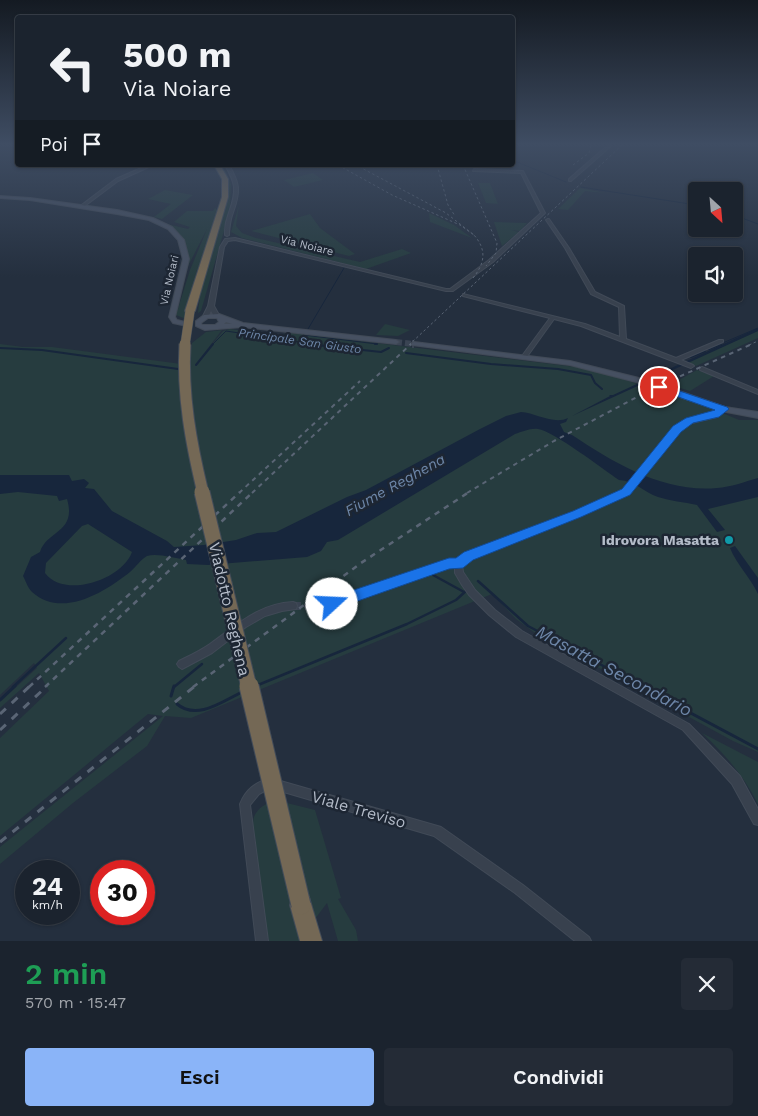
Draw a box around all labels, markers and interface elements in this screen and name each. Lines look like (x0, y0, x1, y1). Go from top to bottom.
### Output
text: 500 m (123, 34, 231, 76)
icon: left (40, 35, 105, 100)
text: Via Noiare (123, 76, 231, 101)
icon: arrive (78, 130, 106, 158)
text: Poi (40, 133, 68, 156)
north arrow (688, 182, 742, 238)
map controls (688, 182, 743, 302)
street label: Via Noiare (279, 233, 335, 258)
button: sound (688, 247, 743, 302)
street label: Via Noiari (157, 254, 182, 306)
water label: Principale San Giusto (238, 325, 362, 357)
pin (638, 366, 680, 408)
icon: arrive (645, 373, 673, 401)
water label: Fiume Reghena (342, 450, 448, 520)
place label: Idrovora Masatta (602, 532, 720, 548)
marker: Idrovora Masatta (723, 534, 735, 546)
street label: Viadotto Reghena (205, 540, 254, 678)
position arrow (305, 577, 357, 629)
water label: Masatta Secondario (533, 621, 696, 721)
street label: Viale Treviso (309, 787, 408, 832)
speed limit sign: 30 (90, 860, 155, 925)
text: 24 (32, 872, 63, 901)
text: km/h (32, 898, 63, 912)
text: 2 min (25, 956, 107, 991)
button: close (681, 958, 733, 1010)
text: 570 m · 15:47 (25, 993, 126, 1012)
button: Esci (25, 1048, 374, 1106)
button: Condividi (384, 1048, 733, 1106)

